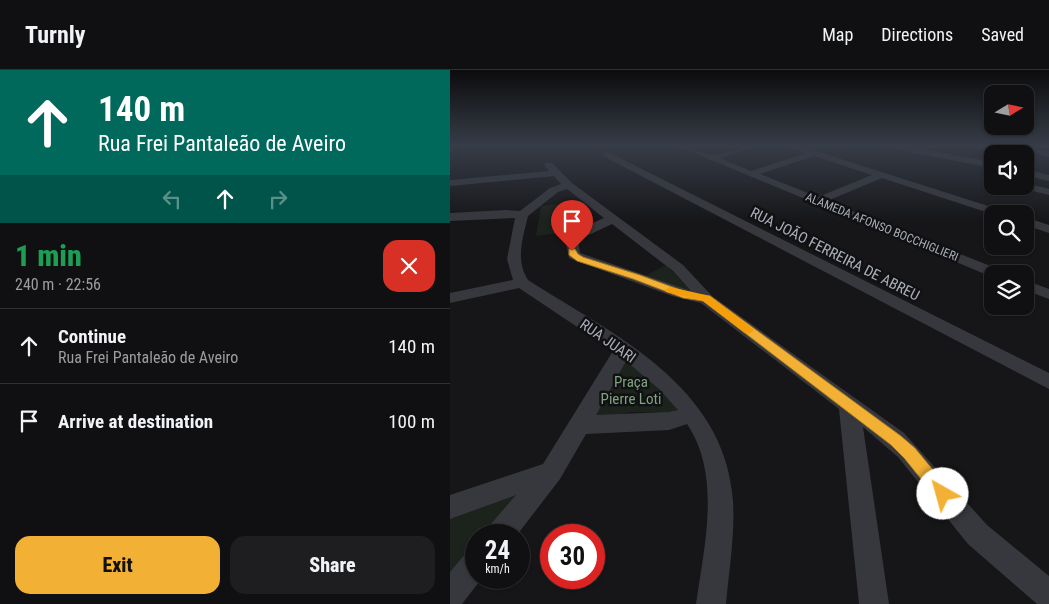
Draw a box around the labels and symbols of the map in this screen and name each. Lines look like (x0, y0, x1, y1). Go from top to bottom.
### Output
north arrow (984, 85, 1034, 135)
street label: ALAMEDA AFONSO BOCCHIGLIERI (804, 190, 960, 264)
pin (551, 200, 593, 251)
street label: RUA JOÃO FERREIRA DE ABREU (747, 203, 923, 305)
street label: RUA JUARI (577, 315, 639, 367)
park label: Praça Pierre Loti (601, 373, 661, 408)
position arrow (916, 467, 968, 519)
speed limit sign: 30 (540, 524, 605, 589)

